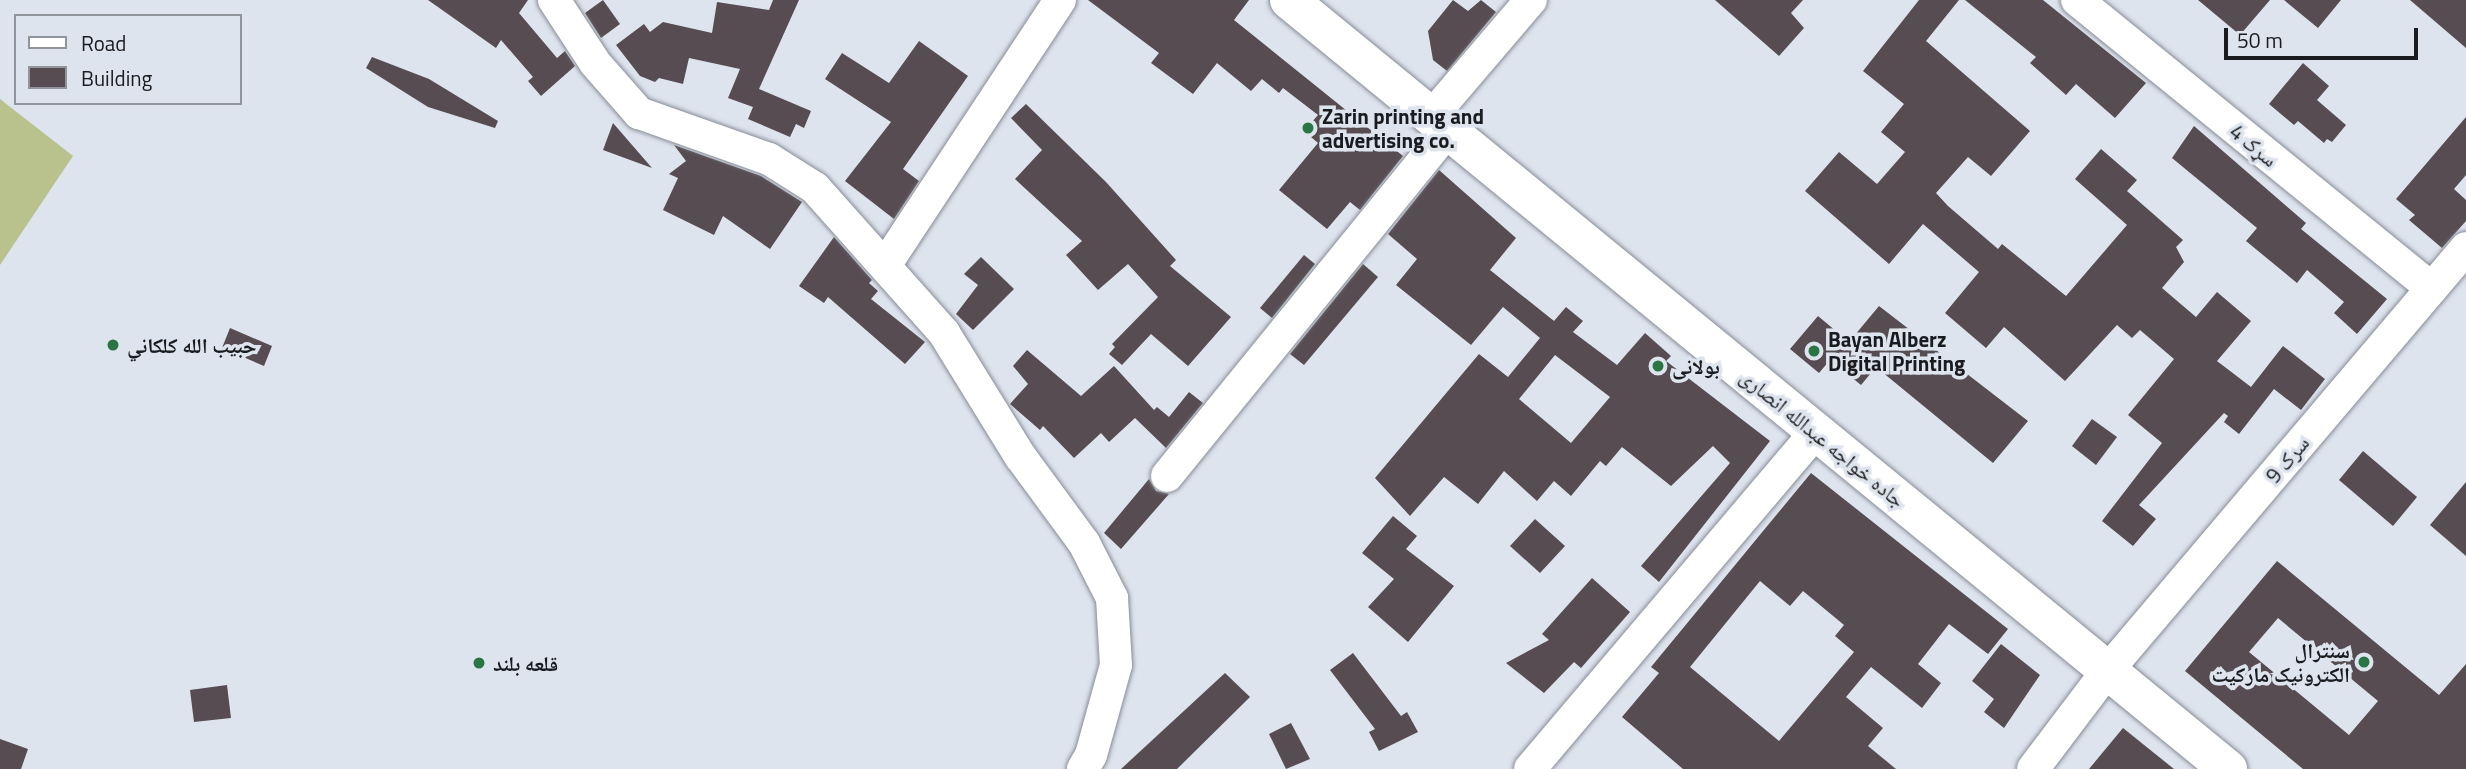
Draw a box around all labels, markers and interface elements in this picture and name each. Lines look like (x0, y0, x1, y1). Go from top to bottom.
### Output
legend (14, 14, 242, 105)
scale bar (2228, 14, 2422, 58)
text: 50 m (2237, 24, 2283, 56)
text: Road (81, 27, 126, 59)
text: Building (81, 62, 152, 94)
place label: Zarin printing and advertising co. (1322, 103, 1484, 153)
street label: سړک 4 (2225, 118, 2283, 172)
marker: Zarin printing and advertising co. (1300, 120, 1316, 136)
place label: Bayan Alberz Digital Printing (1828, 326, 1965, 376)
place label: حبيب الله کلکاني (127, 332, 257, 358)
marker: حبيب الله کلکاني (105, 337, 121, 353)
marker: Bayan Alberz Digital Printing (1806, 343, 1822, 359)
place label: بولانی (1672, 353, 1720, 379)
marker: بولانی (1650, 358, 1666, 374)
street label: جاده خواجه عبدالله انصاری (1735, 364, 1911, 512)
street label: سرک 9 (2260, 430, 2314, 488)
place label: سنترال الکترونیک مارکیت (2211, 637, 2350, 687)
place label: قلعه بلند (493, 650, 558, 676)
marker: سنترال الکترونیک مارکیت (2356, 654, 2372, 670)
marker: قلعه بلند (471, 655, 487, 671)

